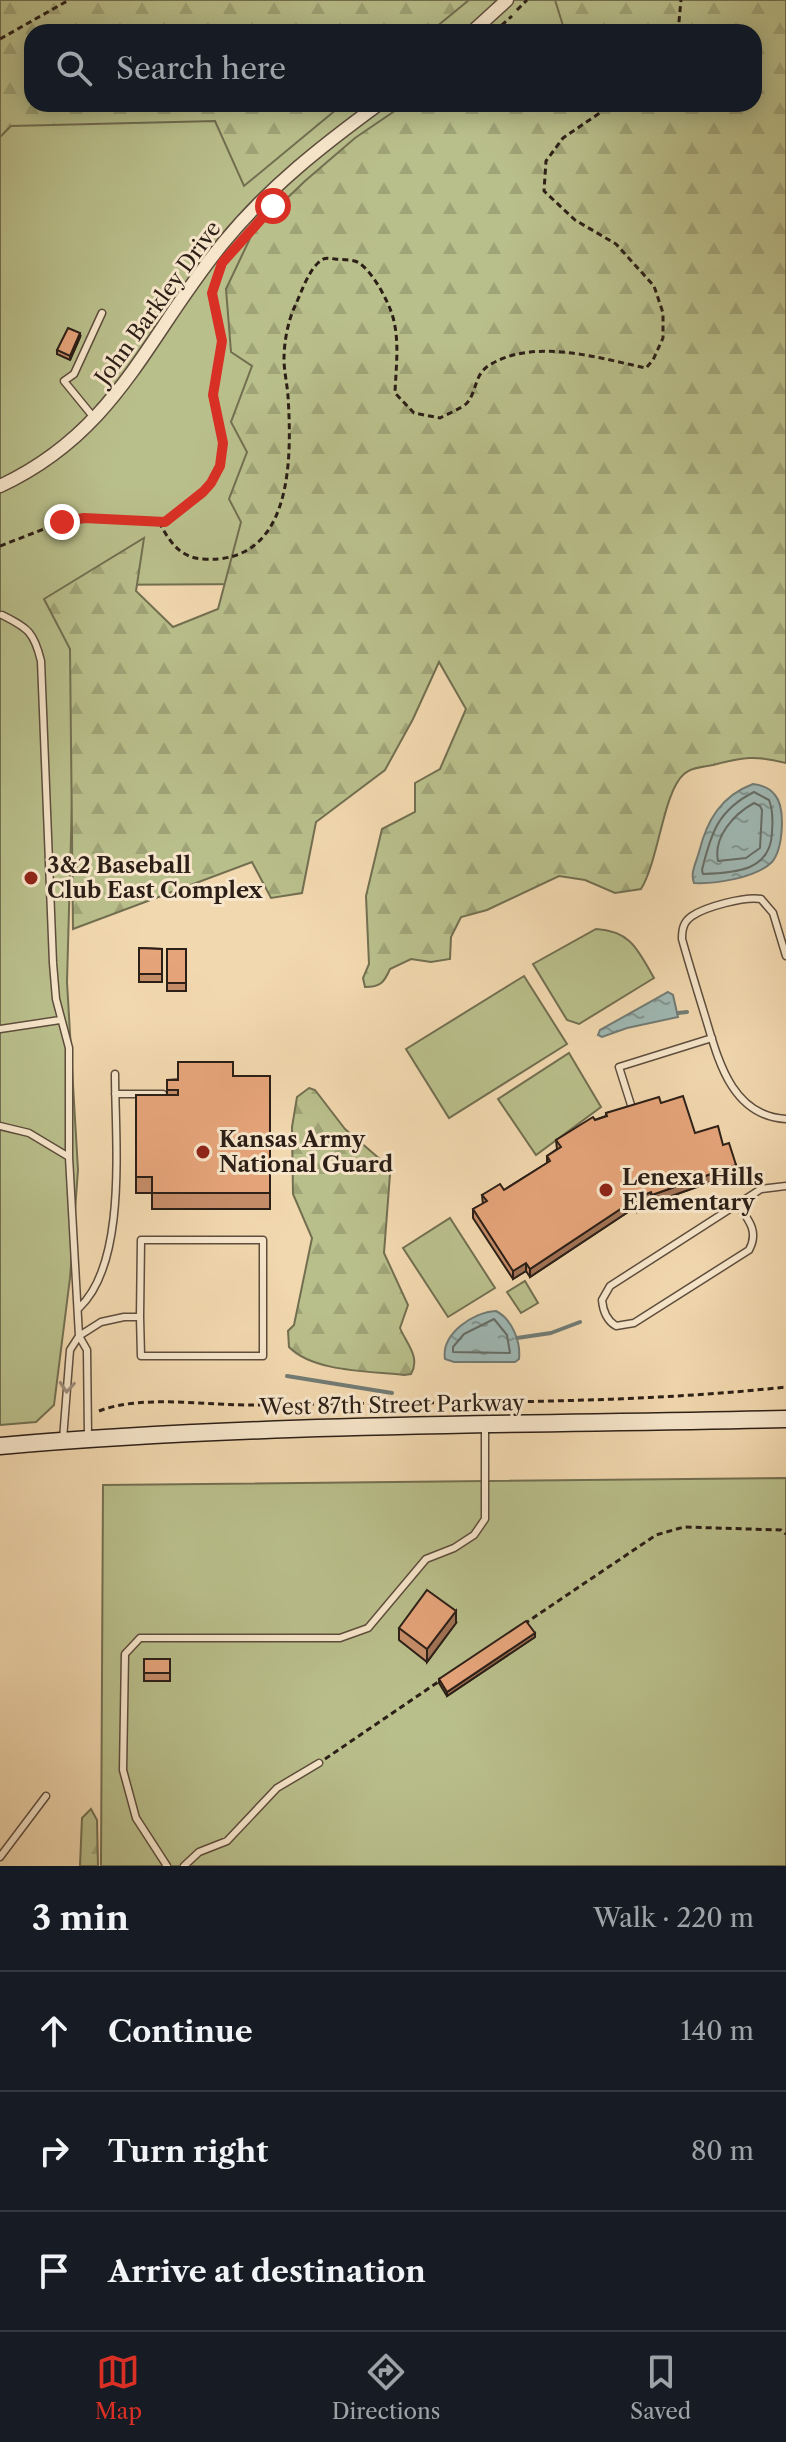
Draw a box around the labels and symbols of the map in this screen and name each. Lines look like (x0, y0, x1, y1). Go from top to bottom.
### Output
route start (255, 188, 291, 224)
street label: John Barkley Drive (88, 216, 227, 393)
route end (44, 504, 80, 540)
place label: 3&2 Baseball Club East Complex (47, 852, 263, 904)
marker: 3&2 Baseball Club East Complex (22, 869, 40, 887)
place label: Kansas Army National Guard (219, 1126, 393, 1178)
marker: Kansas Army National Guard (194, 1143, 212, 1161)
place label: Lenexa Hills Elementary (622, 1164, 764, 1216)
marker: Lenexa Hills Elementary (597, 1181, 615, 1199)
one-way arrow (59, 1381, 76, 1394)
street label: West 87th Street Parkway (258, 1389, 526, 1421)

